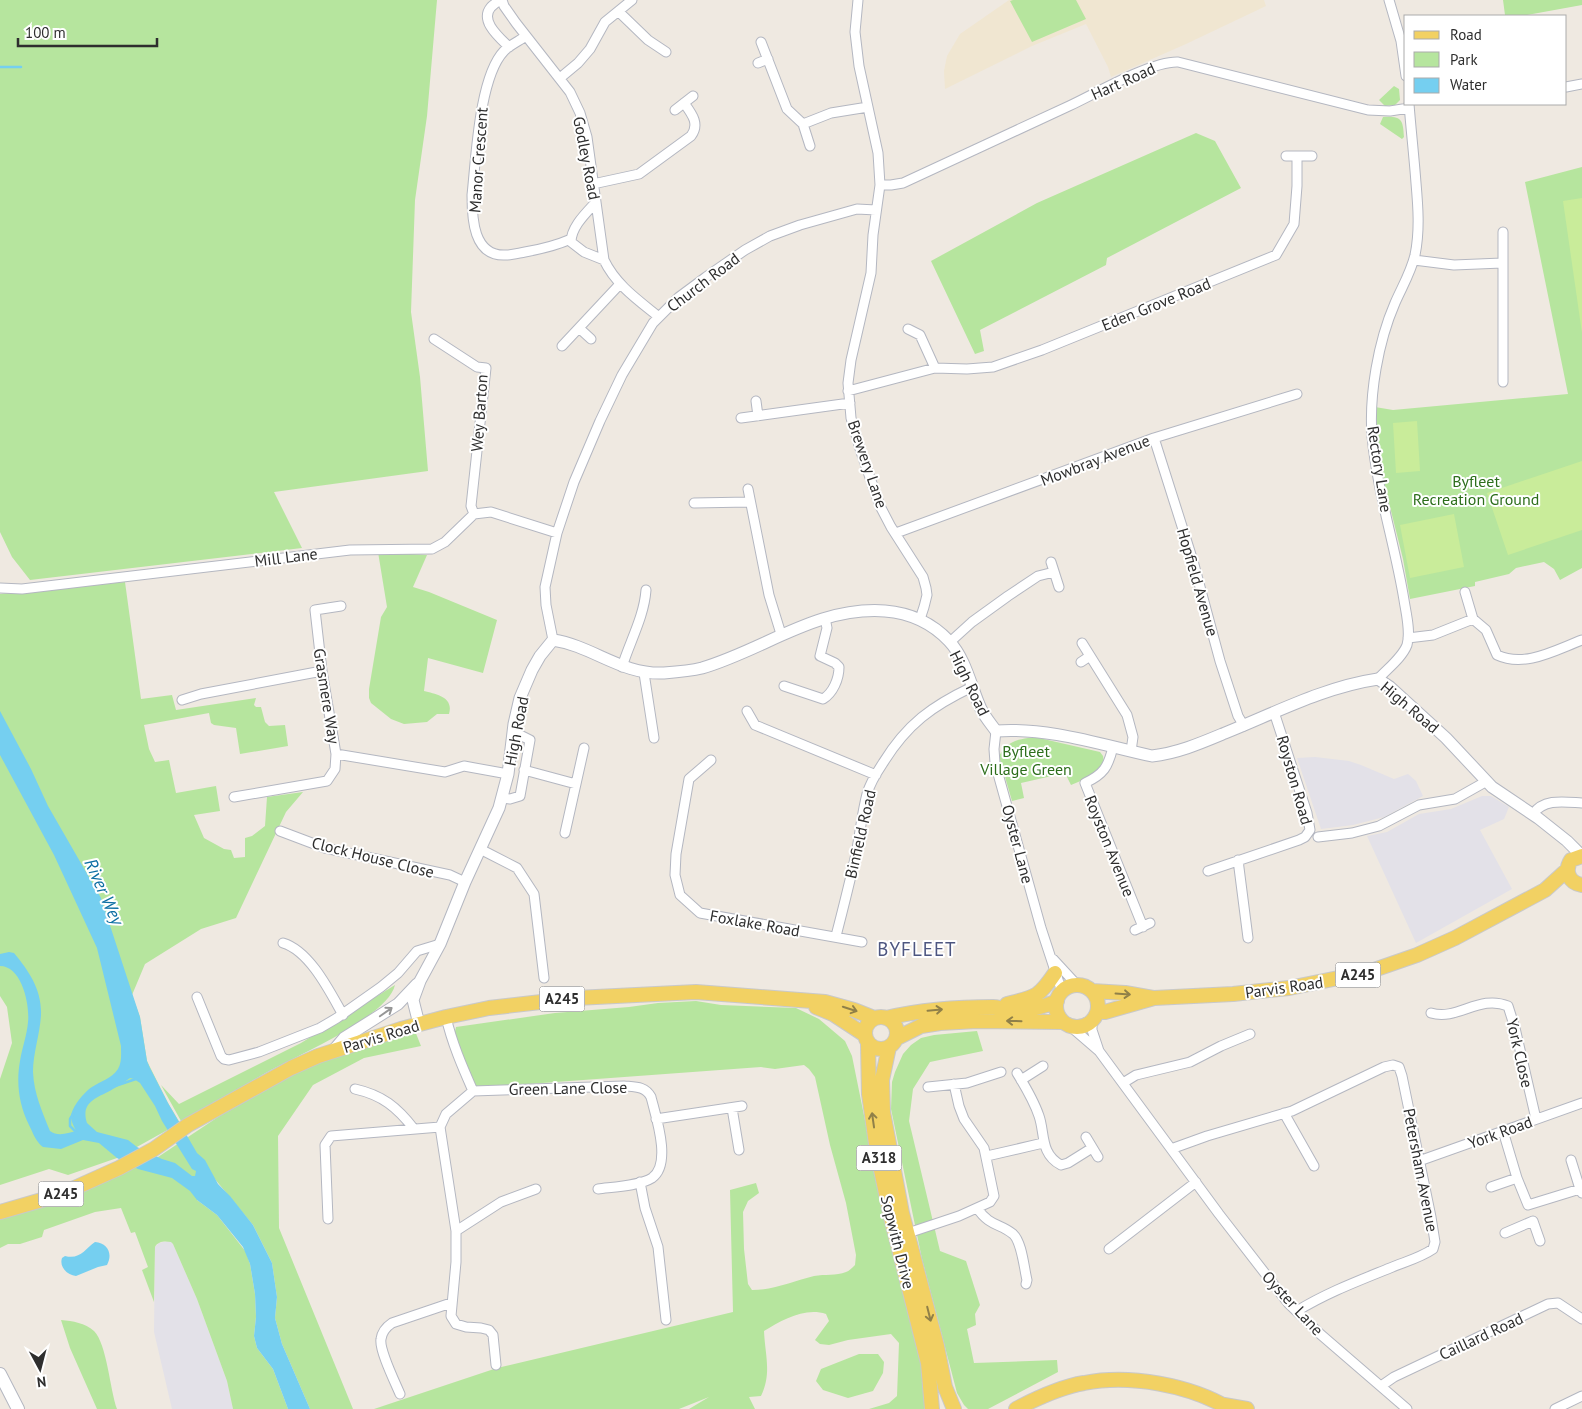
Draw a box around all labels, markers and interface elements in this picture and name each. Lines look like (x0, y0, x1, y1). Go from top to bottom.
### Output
scale bar (18, 15, 156, 47)
legend (1404, 15, 1567, 105)
text: 100 m (25, 23, 66, 42)
text: Road (1450, 25, 1482, 44)
text: Park (1450, 50, 1478, 69)
street label: Hart Road (1088, 58, 1158, 104)
text: Water (1450, 75, 1487, 94)
street label: Manor Crescent (464, 106, 492, 214)
street label: Godley Road (569, 115, 605, 201)
street label: Church Road (663, 248, 743, 316)
street label: Eden Grove Road (1099, 273, 1213, 335)
street label: Wey Barton (466, 374, 492, 452)
street label: Brewery Lane (844, 417, 892, 511)
street label: Rectory Lane (1363, 424, 1397, 514)
street label: Mowbray Avenue (1038, 430, 1152, 490)
park label: Byfleet Recreation Ground (1413, 471, 1539, 509)
street label: Hopfield Avenue (1173, 526, 1223, 638)
street label: Mill Lane (253, 543, 319, 571)
street label: Grasmere Way (310, 647, 345, 746)
street label: High Road (946, 647, 994, 719)
street label: High Road (1377, 677, 1443, 737)
street label: High Road (499, 694, 533, 768)
street label: Royston Road (1273, 733, 1317, 827)
park label: Byfleet Village Green (979, 741, 1072, 779)
street label: Binfield Road (840, 788, 880, 880)
street label: Royston Avenue (1081, 792, 1139, 900)
street label: Oyster Lane (998, 802, 1038, 886)
street label: Clock House Close (310, 832, 436, 882)
water label: River Wey (80, 855, 130, 930)
street label: Foxlake Road (708, 905, 802, 941)
district label: BYFLEET (877, 937, 957, 961)
road number: A245 (1336, 962, 1380, 988)
street label: Parvis Road (1244, 972, 1324, 1002)
road number: A245 (540, 986, 584, 1012)
one-way arrow (1115, 989, 1131, 998)
one-way arrow (841, 1005, 857, 1014)
one-way arrow (926, 1005, 942, 1015)
one-way arrow (379, 1007, 393, 1017)
street label: Parvis Road (340, 1015, 422, 1057)
one-way arrow (1006, 1016, 1022, 1026)
street label: York Close (1502, 1017, 1538, 1089)
street label: Green Lane Close (509, 1077, 627, 1099)
street label: Petersham Avenue (1399, 1107, 1443, 1233)
street label: York Road (1465, 1111, 1535, 1153)
one-way arrow (867, 1112, 877, 1128)
road number: A318 (856, 1146, 902, 1170)
road number: A245 (38, 1182, 84, 1206)
street label: Sopwith Drive (877, 1193, 919, 1291)
street label: Oyster Lane (1258, 1267, 1328, 1339)
one-way arrow (925, 1305, 934, 1321)
street label: Caillard Road (1436, 1308, 1526, 1364)
north arrow (15, 1344, 65, 1394)
text: N (36, 1372, 47, 1391)

